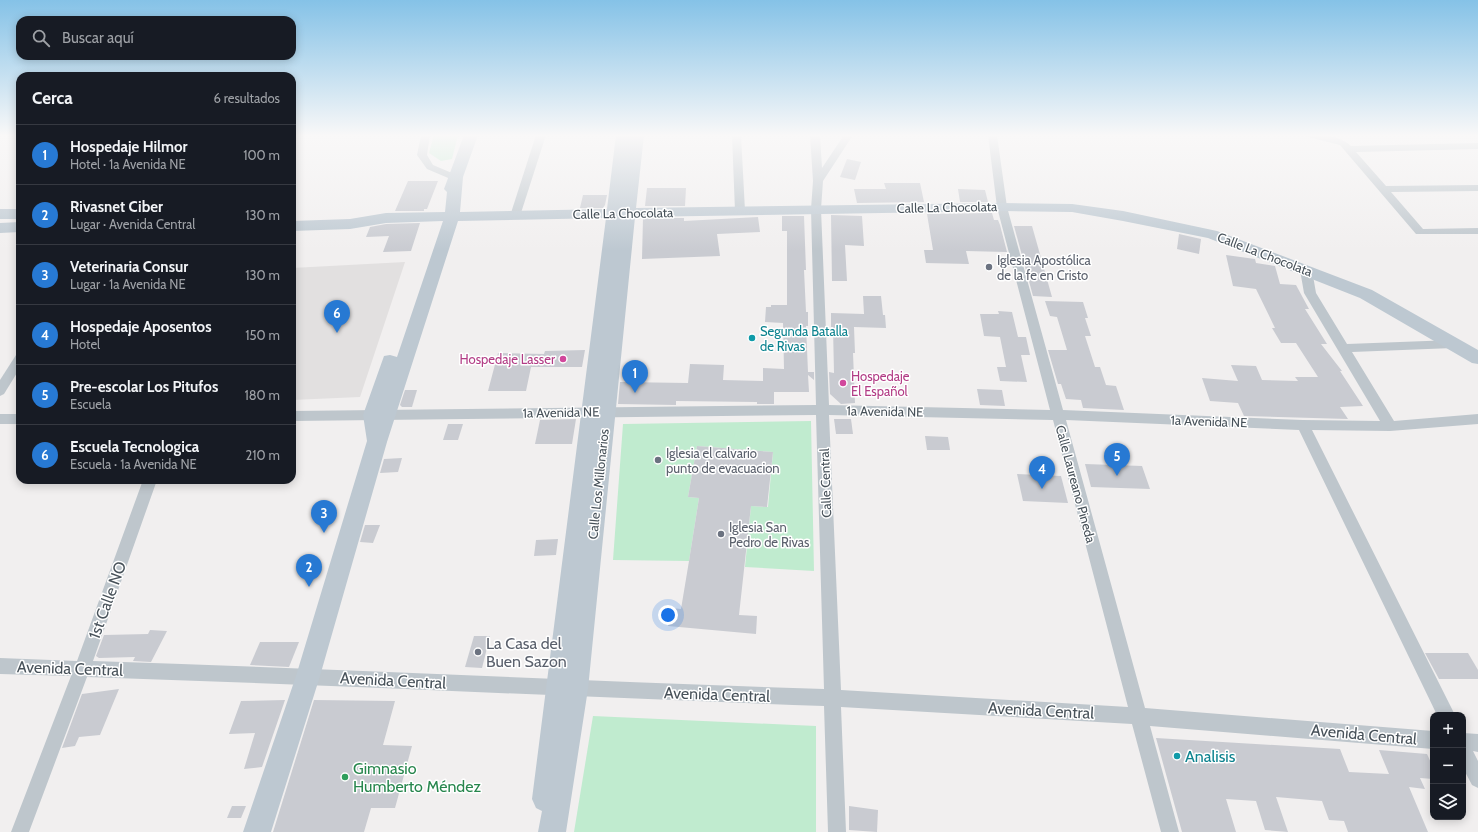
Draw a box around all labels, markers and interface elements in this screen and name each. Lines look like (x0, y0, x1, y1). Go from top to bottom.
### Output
search box (16, 16, 296, 60)
icon: search (30, 27, 52, 49)
text: Buscar aquí (62, 29, 134, 47)
text: Cerca (32, 88, 73, 108)
text: 6 resultados (214, 90, 280, 106)
text: Hospedaje Hilmor (70, 138, 188, 156)
text: 1 (43, 147, 47, 163)
text: 100 m (243, 147, 280, 163)
text: Hotel · 1a Avenida NE (70, 156, 186, 172)
text: Rivasnet Ciber (70, 198, 163, 216)
street label: Calle La Chocolata (897, 198, 998, 216)
street label: Calle La Chocolata (573, 204, 674, 222)
text: 2 (42, 207, 48, 223)
text: 130 m (245, 207, 280, 223)
text: Lugar · Avenida Central (70, 216, 195, 232)
street label: Calle La Chocolata (1215, 229, 1316, 280)
place label: Iglesia Apostólica de la fe en Cristo (997, 252, 1092, 283)
text: Veterinaria Consur (70, 258, 188, 276)
marker: Iglesia Apostólica de la fe en Cristo (984, 262, 994, 272)
text: 3 (41, 267, 49, 283)
text: 130 m (245, 267, 280, 283)
text: Lugar · 1a Avenida NE (70, 276, 186, 292)
pin: 6 (324, 300, 350, 333)
text: Hospedaje Aposentos (70, 318, 212, 336)
place label: Segunda Batalla de Rivas (760, 323, 849, 354)
text: 4 (41, 327, 49, 343)
text: 150 m (245, 327, 280, 343)
marker: Segunda Batalla de Rivas (747, 333, 757, 343)
text: Hotel (70, 336, 100, 352)
place label: Hospedaje Lasser (460, 351, 556, 368)
marker: Hospedaje Lasser (558, 354, 568, 364)
pin: 1 (622, 360, 648, 393)
place label: Hospedaje El Español (851, 368, 910, 399)
text: Pre-escolar Los Pitufos (70, 378, 218, 396)
marker: Hospedaje El Español (838, 378, 848, 388)
text: 5 (42, 387, 48, 403)
text: 180 m (244, 387, 280, 403)
text: Escuela (70, 396, 111, 412)
street label: 1a Avenida NE (847, 402, 923, 420)
street label: 1a Avenida NE (523, 403, 599, 421)
street label: 1a Avenida NE (1170, 412, 1248, 430)
street label: Calle Laureano Pineda (1053, 423, 1100, 545)
street label: Calle Los Millonarios (584, 427, 612, 540)
text: Escuela Tecnologica (70, 438, 199, 456)
pin: 5 (1104, 443, 1130, 476)
place label: Iglesia el calvario punto de evacuacion (666, 445, 780, 476)
text: 6 (41, 447, 49, 463)
text: 210 m (246, 447, 280, 463)
street label: Calle Central (816, 448, 834, 518)
marker: Iglesia el calvario punto de evacuacion (653, 455, 663, 465)
text: Escuela · 1a Avenida NE (70, 456, 197, 472)
pin: 4 (1029, 456, 1055, 489)
pin: 3 (311, 500, 337, 533)
place label: Iglesia San Pedro de Rivas (729, 519, 810, 550)
marker: Iglesia San Pedro de Rivas (716, 529, 726, 539)
pin: 2 (296, 554, 322, 587)
street label: 1st Calle NO (85, 559, 130, 642)
your location (658, 605, 678, 625)
place label: La Casa del Buen Sazon (486, 634, 567, 671)
marker: La Casa del Buen Sazon (473, 647, 483, 657)
street label: Avenida Central (17, 657, 124, 680)
street label: Avenida Central (339, 668, 447, 693)
street label: Avenida Central (664, 683, 771, 706)
street label: Avenida Central (987, 698, 1095, 723)
map controls (1430, 712, 1466, 820)
button: + (1430, 712, 1466, 748)
street label: Avenida Central (1310, 720, 1418, 749)
place label: Analisis (1185, 747, 1236, 766)
button: − (1430, 748, 1466, 784)
marker: Analisis (1172, 751, 1182, 761)
place label: Gimnasio Humberto Méndez (353, 759, 481, 796)
marker: Gimnasio Humberto Méndez (340, 772, 350, 782)
button: layers (1430, 784, 1466, 820)

